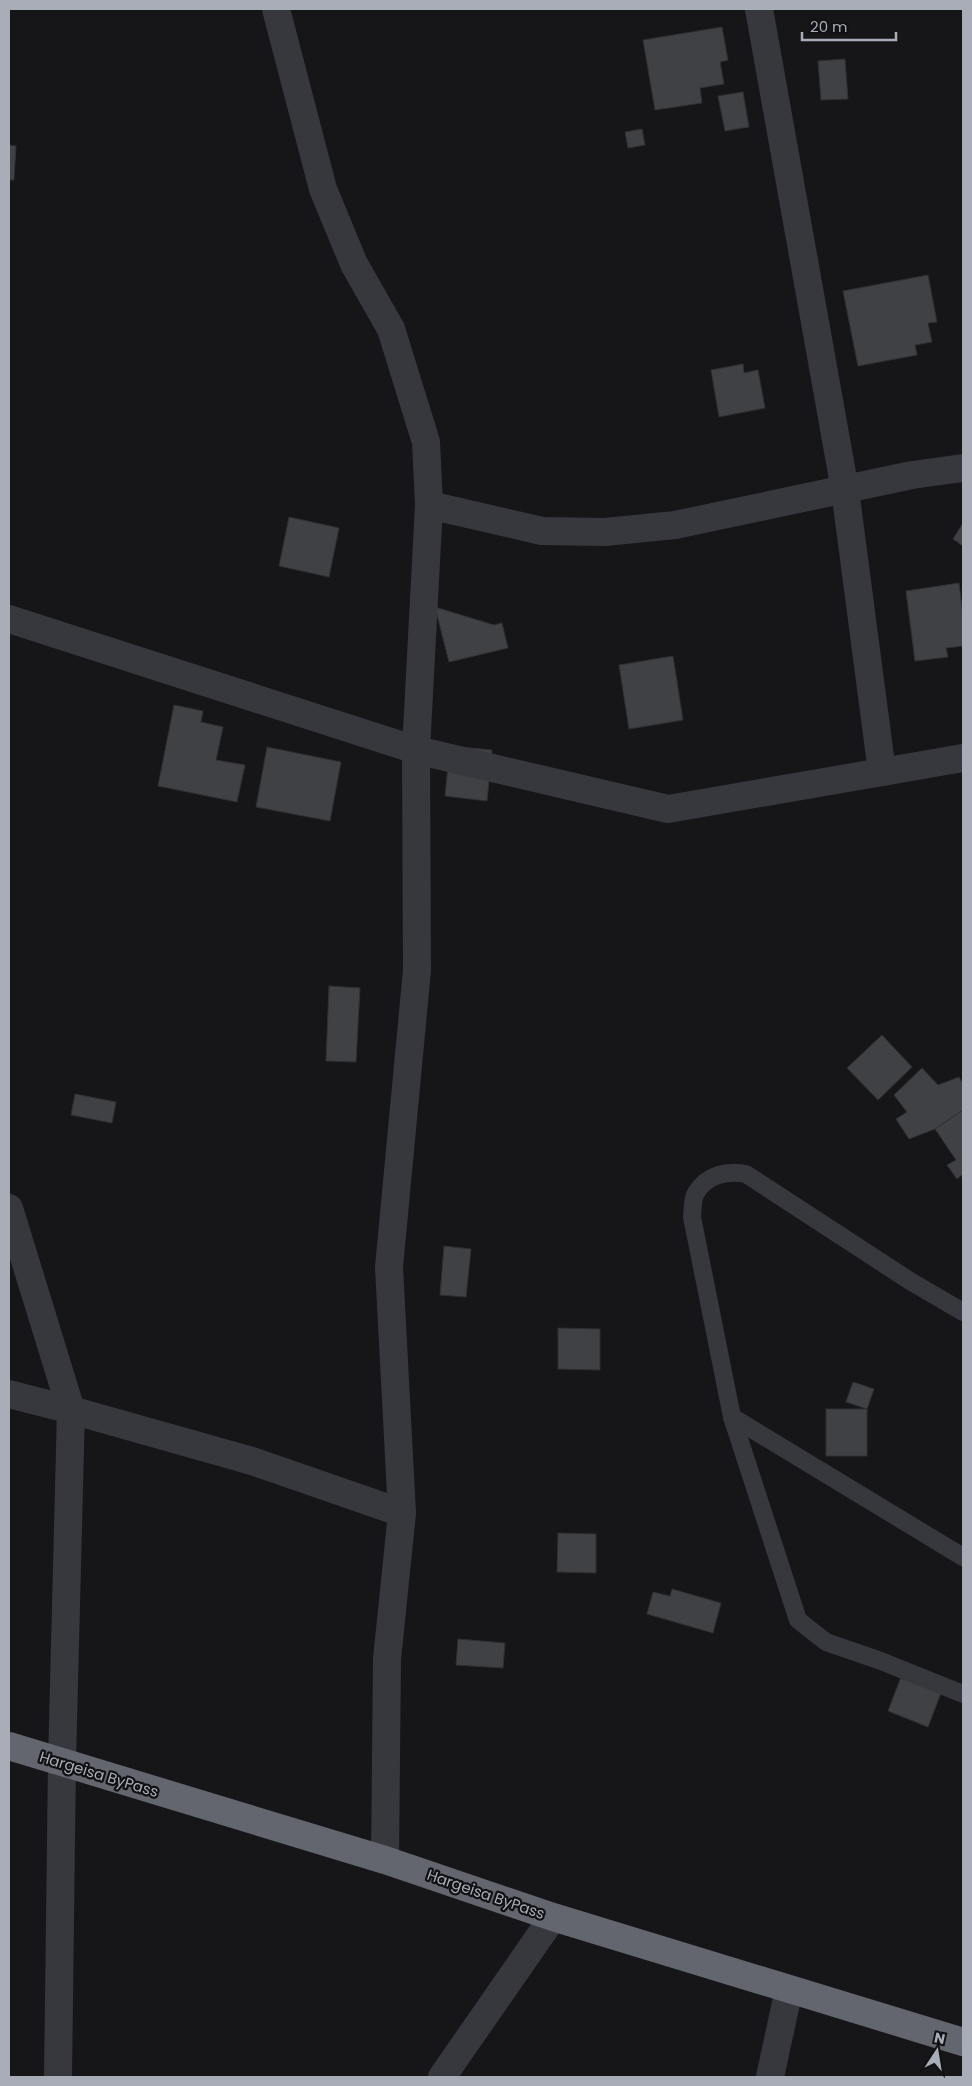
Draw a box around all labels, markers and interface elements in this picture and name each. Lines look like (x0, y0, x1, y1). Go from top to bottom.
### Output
scale bar (802, 10, 896, 42)
text: 20 m (810, 16, 848, 37)
street label: Hargeisa ByPass (37, 1746, 161, 1802)
street label: Hargeisa ByPass (424, 1864, 548, 1924)
north arrow (912, 2026, 962, 2076)
text: N (932, 2027, 947, 2049)

